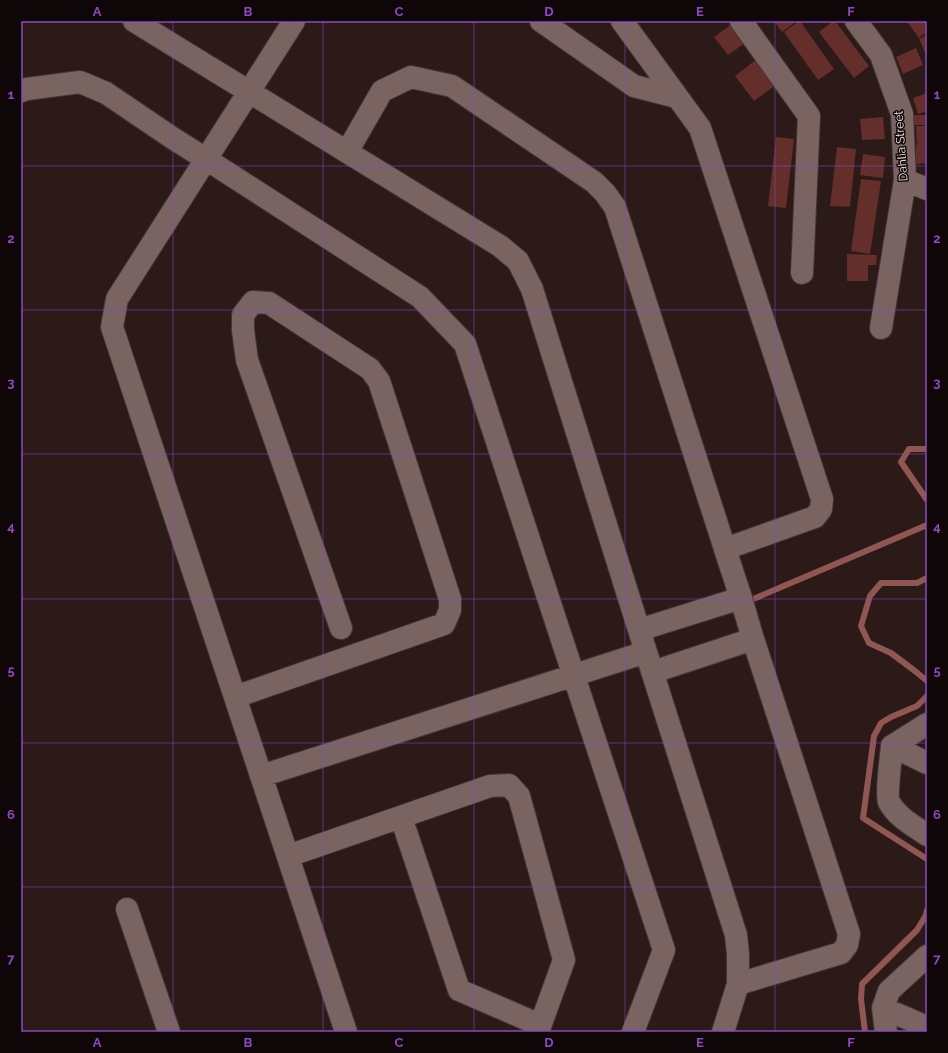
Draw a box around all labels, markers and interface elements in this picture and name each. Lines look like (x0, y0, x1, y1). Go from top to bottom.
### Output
text: A (93, 4, 102, 19)
text: B (244, 4, 253, 19)
text: C (395, 4, 404, 19)
text: D (544, 4, 554, 19)
text: E (696, 4, 704, 19)
text: F (847, 4, 855, 19)
text: 1 (8, 87, 15, 102)
text: 1 (934, 87, 941, 102)
street label: Dahlia Street (892, 110, 910, 182)
text: 2 (7, 231, 15, 246)
text: 2 (933, 231, 941, 246)
text: 3 (7, 375, 15, 390)
text: 3 (933, 375, 941, 390)
text: 4 (7, 519, 15, 534)
text: 4 (933, 519, 941, 534)
text: 5 (7, 663, 15, 678)
text: 5 (933, 663, 941, 678)
text: 6 (7, 807, 15, 822)
text: 6 (933, 807, 941, 822)
text: 7 (7, 951, 15, 966)
text: 7 (933, 951, 941, 966)
text: A (93, 1035, 102, 1050)
text: B (244, 1035, 253, 1050)
text: C (395, 1035, 404, 1050)
text: D (544, 1035, 554, 1050)
text: E (696, 1035, 704, 1050)
text: F (847, 1035, 855, 1050)

